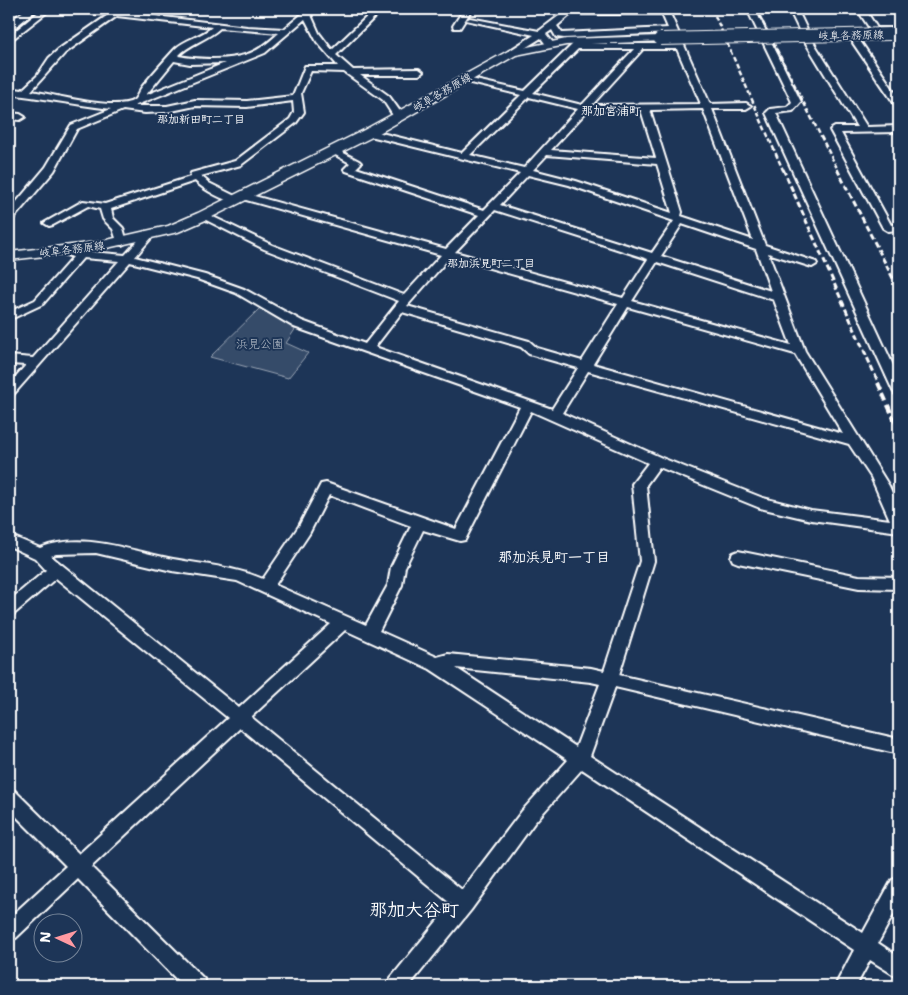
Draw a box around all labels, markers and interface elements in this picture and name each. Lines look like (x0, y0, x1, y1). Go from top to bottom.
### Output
street label: 岐阜各務原線 (818, 27, 884, 44)
street label: 岐阜各務原線 (410, 69, 475, 115)
district label: 那加宮浦町 (581, 103, 641, 119)
district label: 那加新田町二丁目 (157, 112, 245, 127)
street label: 岐阜各務原線 (38, 238, 106, 261)
district label: 那加浜見町二丁目 (447, 256, 535, 271)
park label: 浜見公園 (236, 336, 284, 352)
district label: 那加浜見町一丁目 (498, 548, 610, 566)
district label: 那加大谷町 (369, 898, 459, 922)
north arrow (32, 912, 82, 962)
text: N (36, 931, 54, 943)

